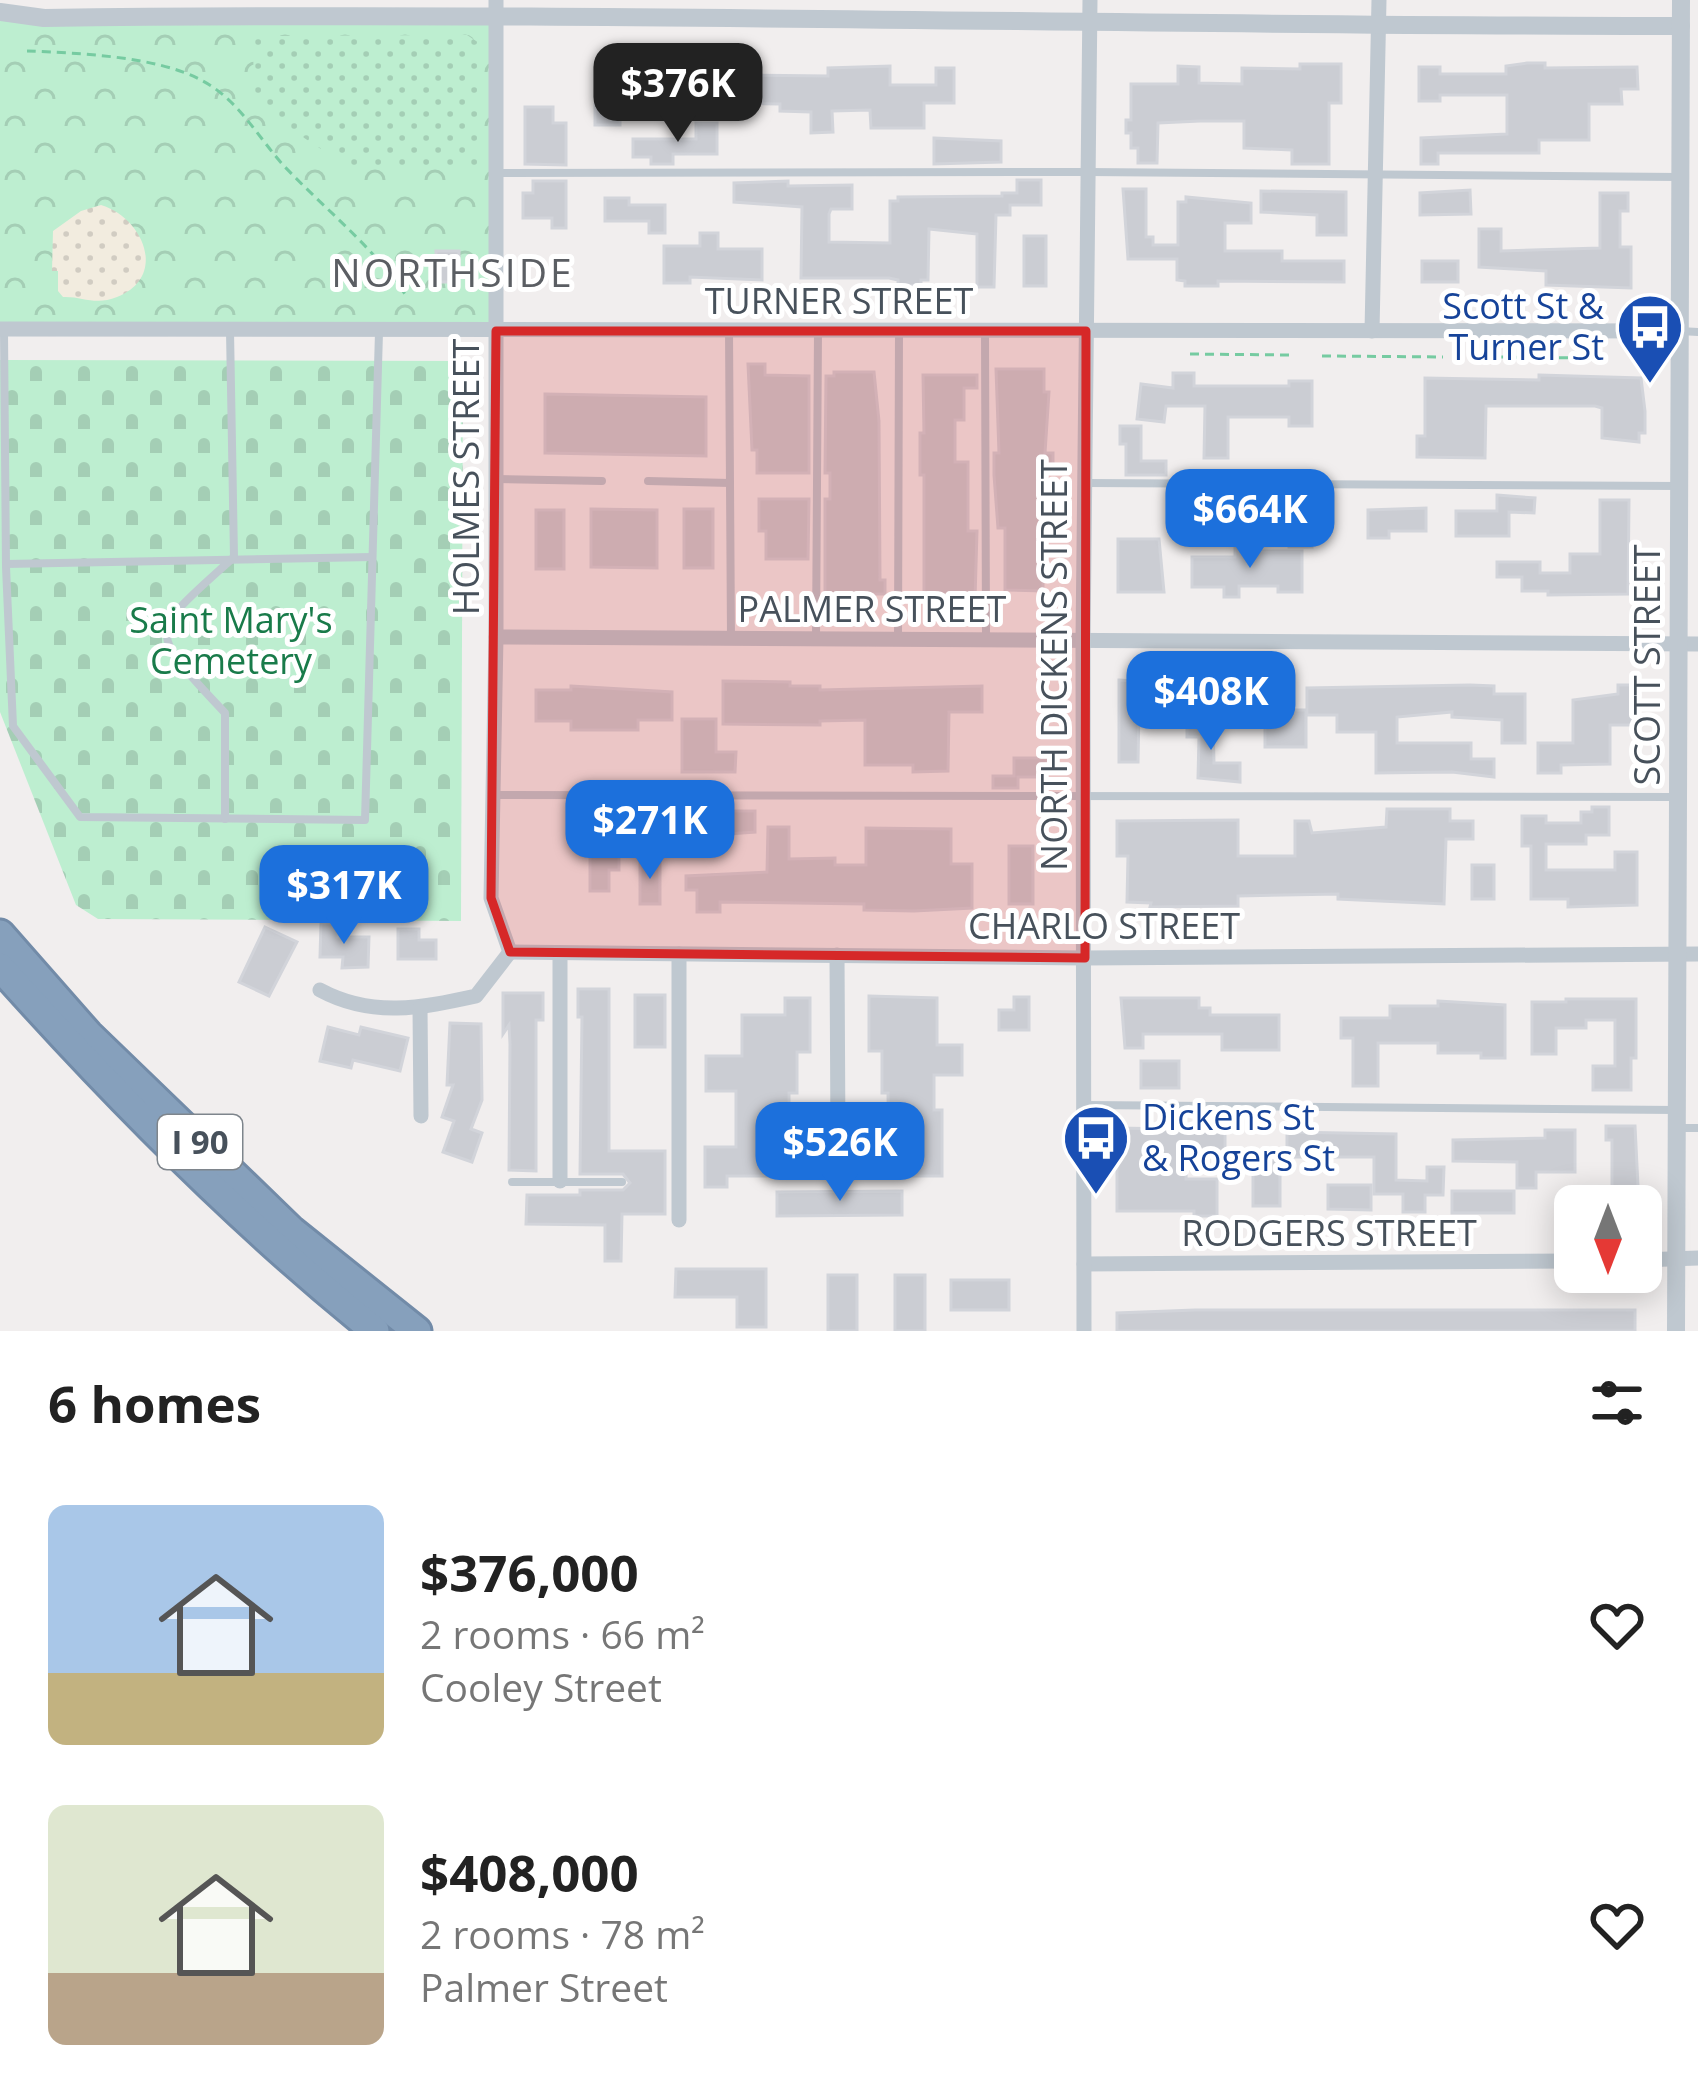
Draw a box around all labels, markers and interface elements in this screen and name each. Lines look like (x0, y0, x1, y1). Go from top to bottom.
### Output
pin: $376K (594, 43, 762, 145)
text: $376K (620, 55, 736, 108)
district label: NORTHSIDE (331, 245, 575, 298)
street label: TURNER STREET (705, 276, 973, 325)
place label: Scott St & Turner St (1442, 281, 1605, 371)
bus stop icon: Scott St & Turner St (1615, 292, 1685, 386)
street label: HOLMES STREET (441, 339, 490, 615)
street label: NORTH DICKENS STREET (1029, 459, 1078, 871)
pin: $664K (1166, 469, 1334, 571)
text: $664K (1192, 481, 1308, 534)
street label: SCOTT STREET (1622, 544, 1671, 786)
street label: PALMER STREET (738, 584, 1007, 633)
park label: Saint Mary's Cemetery (129, 595, 333, 685)
pin: $408K (1127, 651, 1295, 753)
text: $408K (1153, 663, 1269, 716)
pin: $271K (566, 780, 734, 882)
text: $271K (592, 792, 708, 845)
pin: $317K (260, 845, 428, 947)
text: $317K (286, 857, 402, 910)
street label: CHARLO STREET (968, 901, 1240, 950)
place label: Dickens St & Rogers St (1142, 1092, 1335, 1182)
pin: $526K (756, 1102, 924, 1204)
bus stop icon: Dickens St & Rogers St (1061, 1103, 1131, 1197)
text: $526K (782, 1114, 898, 1167)
road number: I 90 (158, 1115, 242, 1169)
north arrow (1554, 1185, 1662, 1293)
map controls (1554, 1185, 1662, 1293)
street label: RODGERS STREET (1181, 1208, 1477, 1257)
text: 6 homes (48, 1368, 261, 1438)
icon: filters (1584, 1370, 1650, 1436)
text: $376,000 (420, 1537, 639, 1607)
icon: home (144, 1553, 288, 1697)
icon: heart (1584, 1592, 1650, 1658)
text: 2 rooms · 66 m² (420, 1607, 705, 1660)
text: Cooley Street (420, 1660, 662, 1713)
text: $408,000 (420, 1837, 639, 1907)
icon: home (144, 1853, 288, 1997)
icon: heart (1584, 1892, 1650, 1958)
text: 2 rooms · 78 m² (420, 1907, 705, 1960)
text: Palmer Street (420, 1960, 668, 2013)

